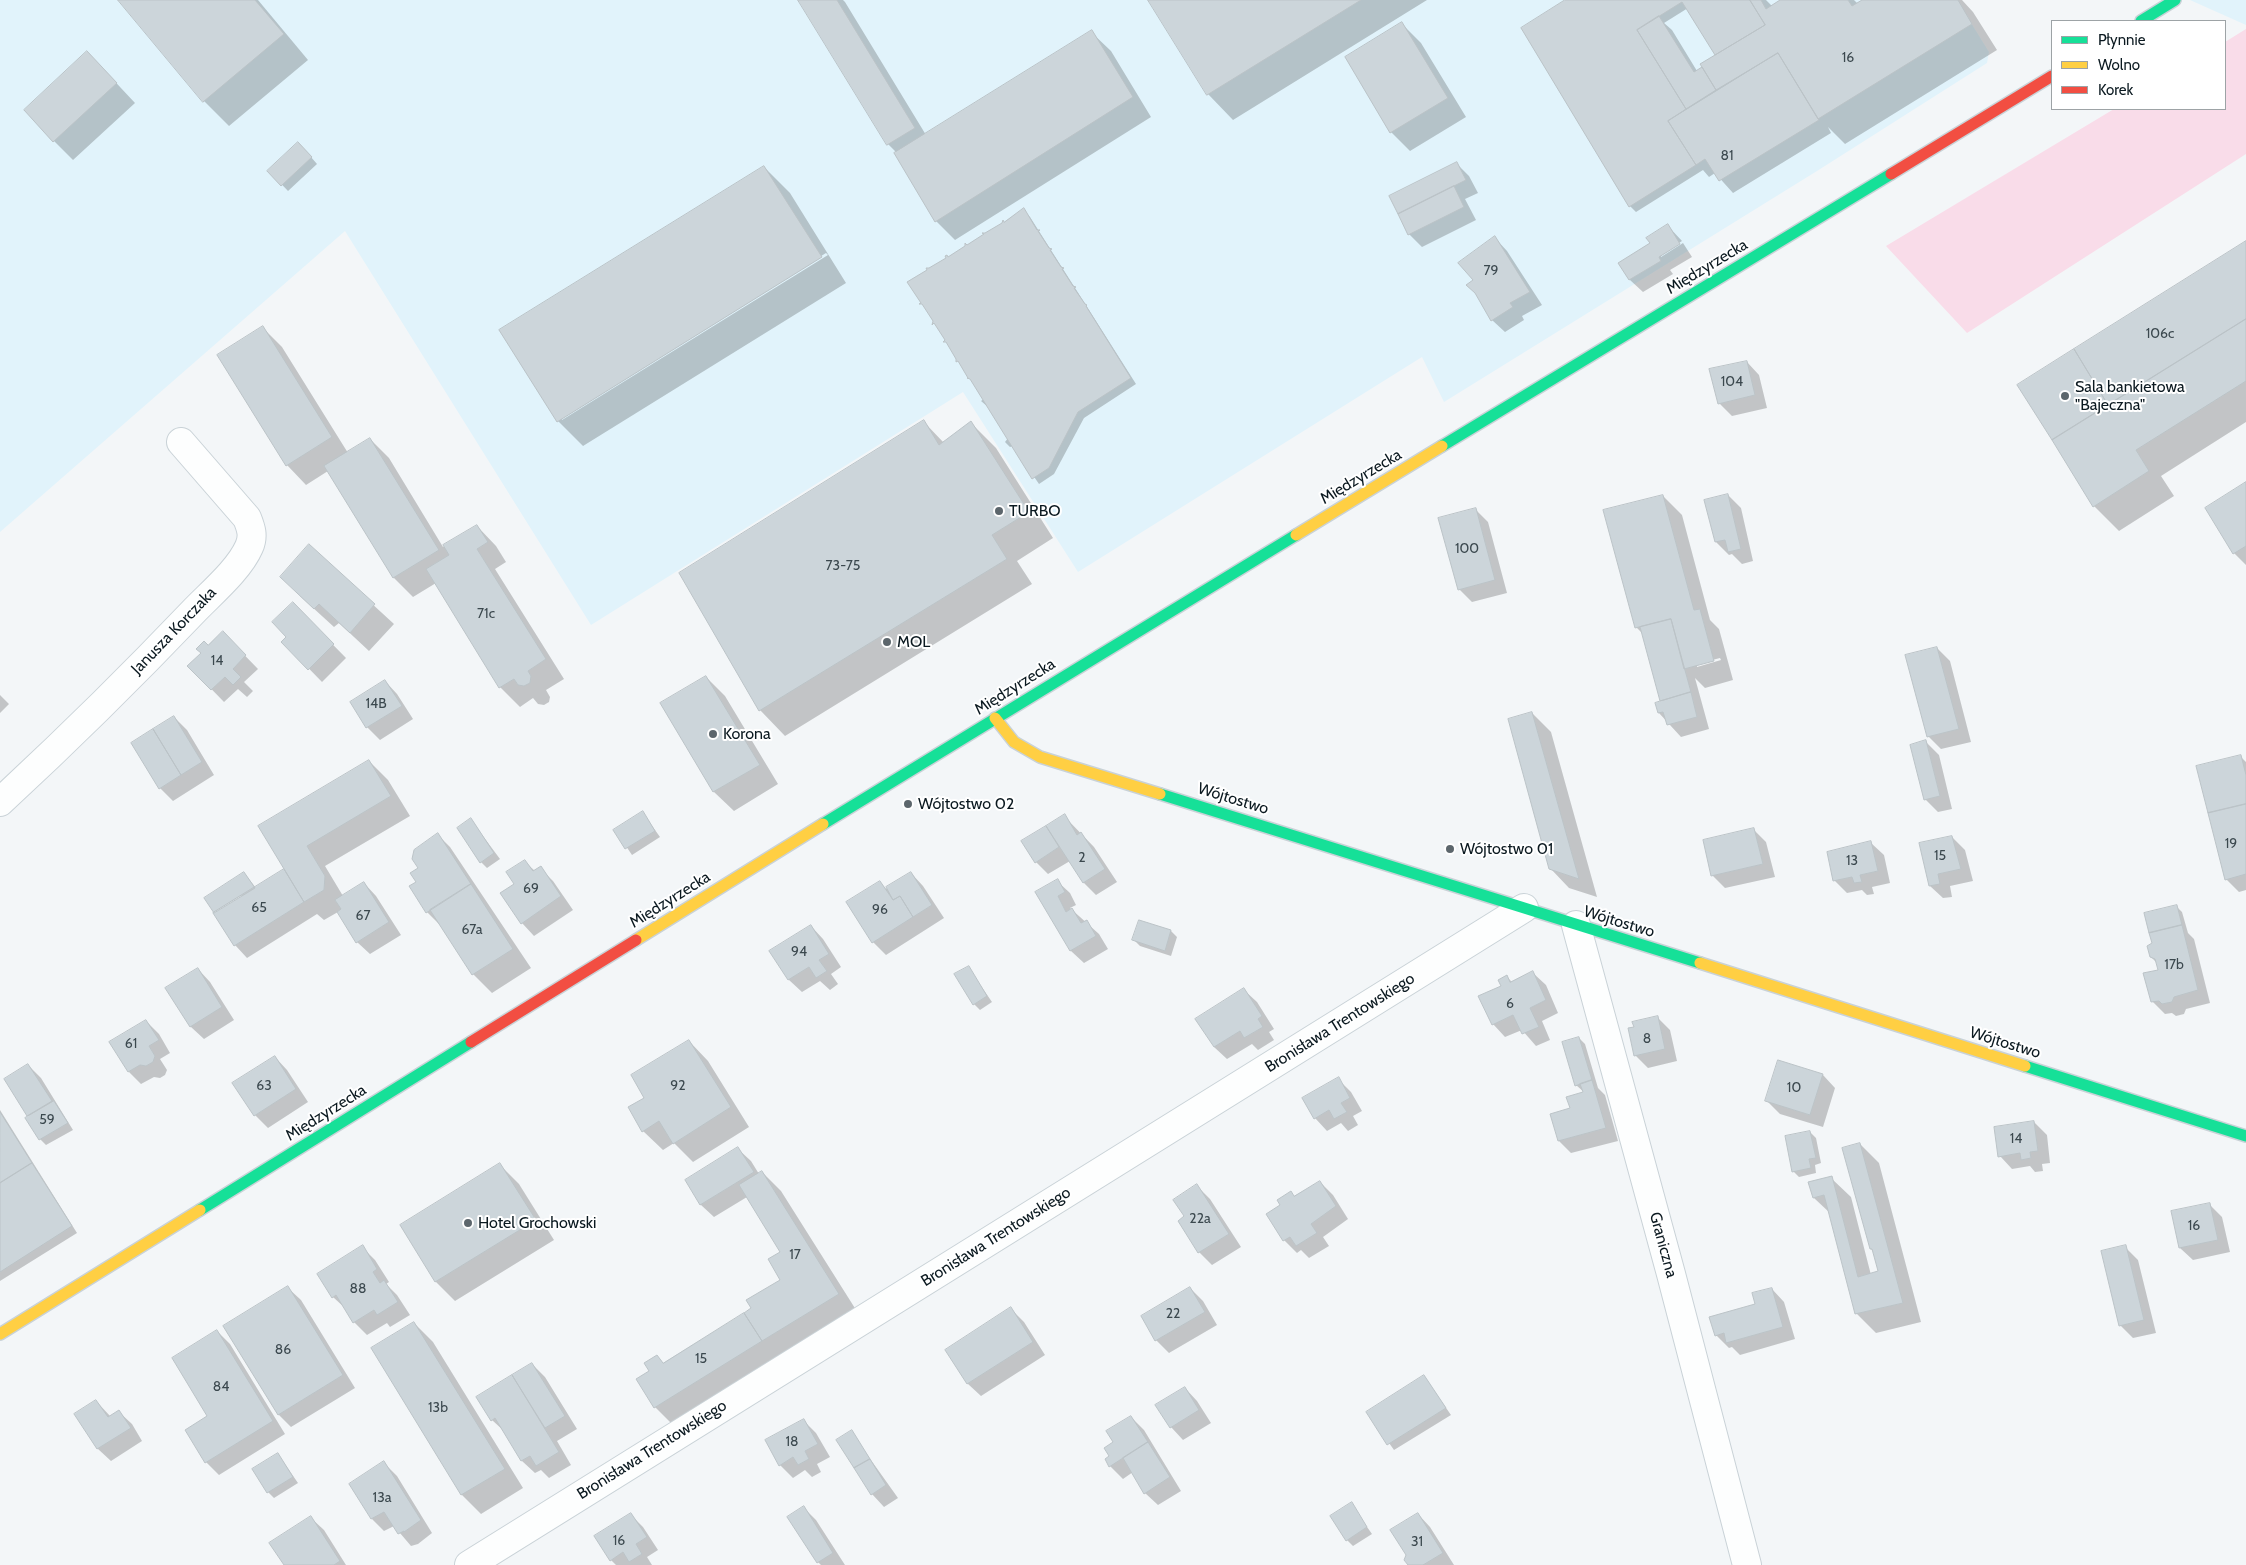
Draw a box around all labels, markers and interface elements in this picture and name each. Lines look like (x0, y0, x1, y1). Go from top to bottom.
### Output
legend (2051, 20, 2226, 110)
text: Płynnie (2098, 31, 2145, 49)
house number: 16 (1842, 50, 1854, 66)
text: Wolno (2098, 56, 2140, 74)
text: Korek (2098, 81, 2133, 99)
house number: 81 (1720, 148, 1734, 164)
street label: Międzyrzecka (1663, 235, 1751, 299)
house number: 79 (1484, 263, 1498, 279)
house number: 106c (2146, 326, 2174, 342)
house number: 104 (1721, 374, 1743, 390)
place label: Sala bankietowa "Bajeczna" (2075, 377, 2185, 415)
marker: Sala bankietowa "Bajeczna" (2059, 390, 2071, 402)
street label: Międzyrzecka (1317, 445, 1405, 509)
place label: TURBO (1009, 501, 1061, 521)
marker: TURBO (993, 505, 1005, 517)
house number: 100 (1455, 541, 1479, 557)
house number: 73-75 (826, 558, 860, 574)
street label: Janusza Korczaka (128, 583, 220, 679)
house number: 71c (477, 606, 495, 622)
place label: MOL (897, 632, 930, 652)
marker: MOL (881, 636, 893, 648)
house number: 14 (211, 653, 223, 669)
street label: Międzyrzecka (971, 655, 1059, 719)
house number: 14B (365, 696, 387, 712)
place label: Korona (723, 724, 771, 744)
marker: Korona (707, 728, 719, 740)
street label: Wójtostwo (1195, 779, 1271, 819)
place label: Wójtostwo 02 (918, 794, 1014, 814)
marker: Wójtostwo 02 (902, 798, 914, 810)
house number: 19 (2225, 836, 2237, 852)
place label: Wójtostwo 01 (1460, 839, 1553, 859)
marker: Wójtostwo 01 (1444, 843, 1456, 855)
house number: 15 (1934, 848, 1946, 864)
house number: 2 (1078, 850, 1086, 866)
house number: 13 (1846, 853, 1858, 869)
street label: Międzyrzecka (626, 868, 714, 932)
house number: 69 (523, 881, 539, 897)
house number: 65 (251, 900, 267, 916)
house number: 96 (872, 902, 888, 918)
street label: Wójtostwo (1581, 902, 1657, 942)
house number: 67 (356, 908, 370, 924)
house number: 67a (461, 922, 483, 938)
house number: 94 (791, 944, 807, 960)
house number: 17b (2164, 957, 2184, 973)
street label: Bronisława Trentowskiego (1262, 969, 1418, 1077)
house number: 6 (1506, 996, 1514, 1012)
street label: Wójtostwo (1967, 1023, 2043, 1063)
house number: 8 (1643, 1031, 1651, 1047)
house number: 61 (125, 1036, 137, 1052)
house number: 63 (256, 1078, 272, 1094)
house number: 92 (670, 1078, 686, 1094)
house number: 10 (1787, 1080, 1801, 1096)
street label: Międzyrzecka (282, 1081, 370, 1145)
house number: 59 (39, 1112, 55, 1128)
house number: 14 (2010, 1131, 2022, 1147)
street label: Bronisława Trentowskiego (918, 1183, 1074, 1291)
street label: Graniczna (1645, 1210, 1681, 1280)
house number: 22a (1189, 1211, 1211, 1227)
place label: Hotel Grochowski (478, 1213, 596, 1233)
marker: Hotel Grochowski (462, 1217, 474, 1229)
house number: 16 (2188, 1218, 2200, 1234)
house number: 17 (789, 1247, 801, 1263)
house number: 88 (350, 1281, 366, 1297)
house number: 22 (1166, 1306, 1180, 1322)
house number: 86 (275, 1342, 291, 1358)
house number: 15 (695, 1351, 707, 1367)
house number: 84 (213, 1379, 229, 1395)
street label: Bronisława Trentowskiego (574, 1396, 730, 1504)
house number: 13b (428, 1400, 448, 1416)
house number: 18 (785, 1434, 799, 1450)
house number: 13a (373, 1490, 391, 1506)
house number: 16 (613, 1533, 625, 1549)
house number: 31 (1411, 1534, 1423, 1550)

